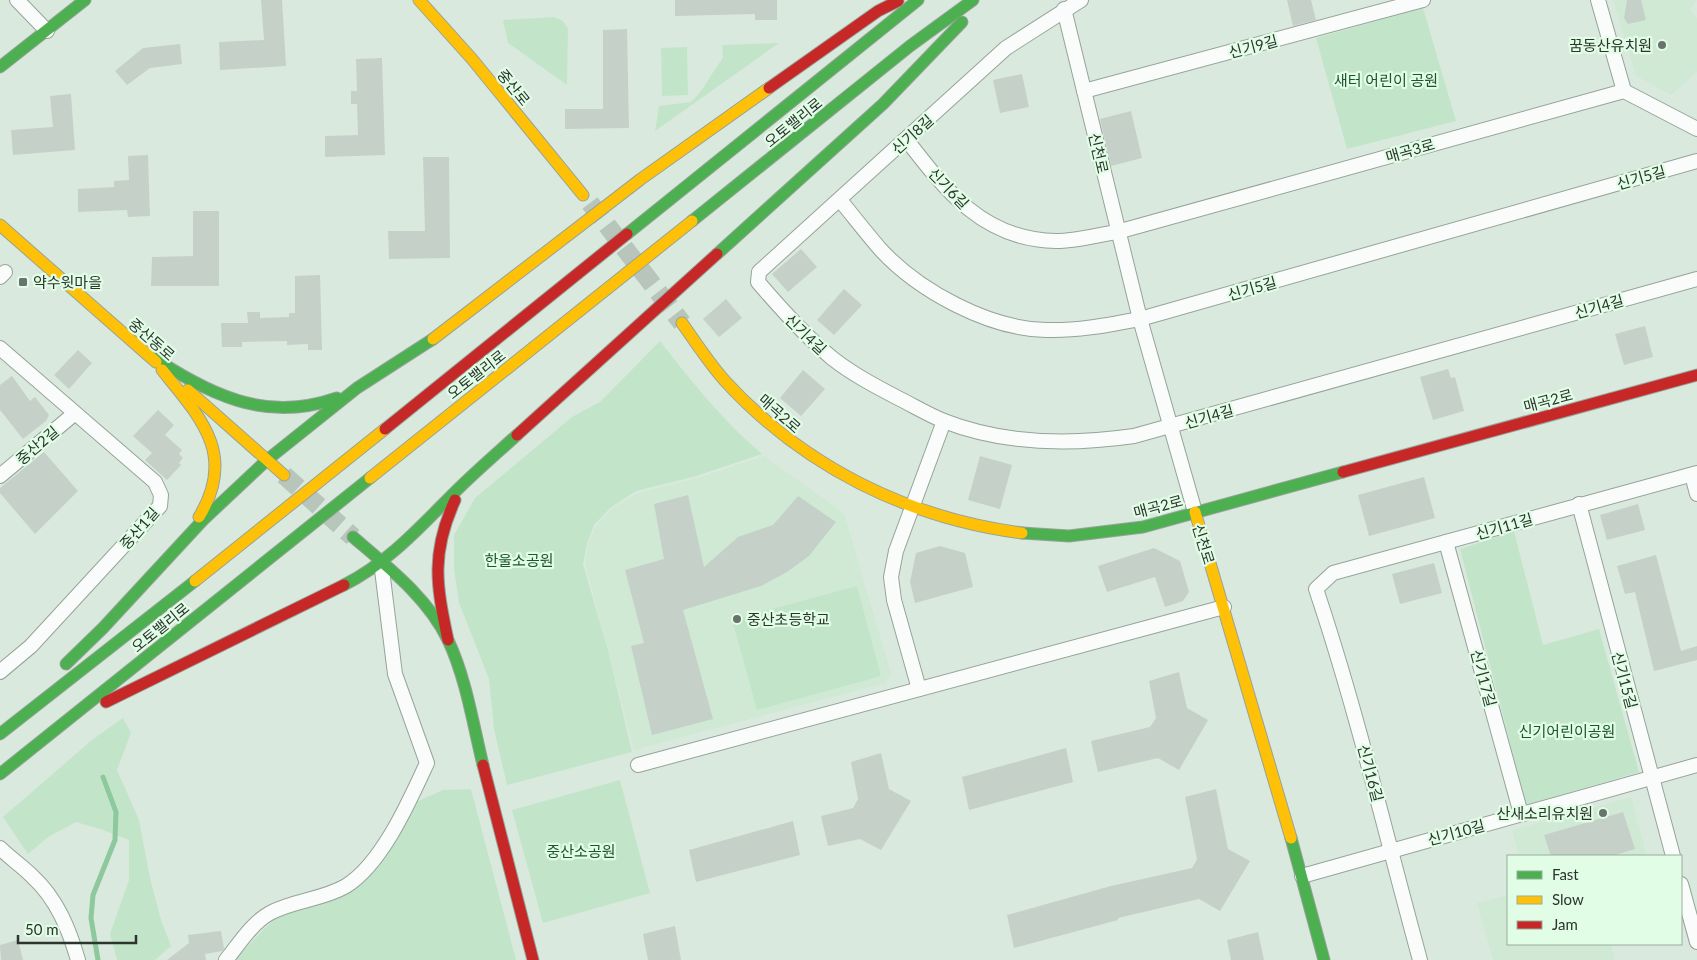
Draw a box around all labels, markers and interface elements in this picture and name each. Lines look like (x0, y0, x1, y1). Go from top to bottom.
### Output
street label: 신기9길 (1226, 31, 1280, 61)
place label: 꿈동산유치원 (1569, 36, 1652, 54)
marker: 꿈동산유치원 (1656, 39, 1668, 51)
street label: 중산로 (494, 65, 534, 109)
park label: 새터 어린이 공원 (1334, 71, 1438, 89)
street label: 오토밸리로 (761, 93, 825, 151)
street label: 신기8길 (887, 111, 937, 157)
street label: 신천로 (1086, 131, 1112, 175)
street label: 매곡3로 (1383, 134, 1437, 166)
street label: 신기5길 (1614, 161, 1668, 193)
street label: 신기6길 (925, 164, 973, 212)
street label: 신기5길 (1225, 272, 1279, 304)
place label: 약수윗마을 (33, 273, 102, 291)
marker: 약수윗마을 (17, 276, 29, 288)
street label: 신기4길 (1572, 290, 1626, 322)
street label: 신기4길 (782, 310, 830, 358)
street label: 중산동로 (125, 314, 179, 364)
street label: 오토밸리로 (443, 346, 509, 402)
street label: 매곡2로 (1521, 385, 1575, 415)
street label: 매곡2로 (755, 390, 805, 436)
street label: 신기4길 (1182, 400, 1236, 432)
street label: 중산2길 (12, 422, 62, 468)
street label: 매곡2로 (1131, 491, 1185, 521)
street label: 중산1길 (116, 503, 162, 553)
street label: 신기11길 (1473, 509, 1535, 543)
street label: 신천로 (1189, 522, 1219, 566)
park label: 한울소공원 (484, 551, 554, 569)
street label: 오토밸리로 (128, 598, 192, 656)
place label: 중산초등학교 (747, 610, 830, 628)
marker: 중산초등학교 (731, 613, 743, 625)
street label: 신기17길 (1468, 647, 1500, 709)
street label: 신기15길 (1609, 649, 1641, 711)
park label: 신기어린이공원 (1519, 722, 1615, 740)
street label: 신기16길 (1355, 742, 1387, 804)
place label: 산새소리유치원 (1496, 804, 1593, 822)
marker: 산새소리유치원 (1597, 807, 1609, 819)
street label: 신기10길 (1425, 816, 1487, 848)
park label: 중산소공원 (546, 842, 616, 860)
legend (1507, 855, 1682, 945)
text: Fast (1552, 865, 1579, 883)
text: Slow (1552, 890, 1584, 908)
scale bar (18, 912, 135, 944)
text: Jam (1552, 915, 1578, 933)
text: 50 m (25, 920, 59, 938)

